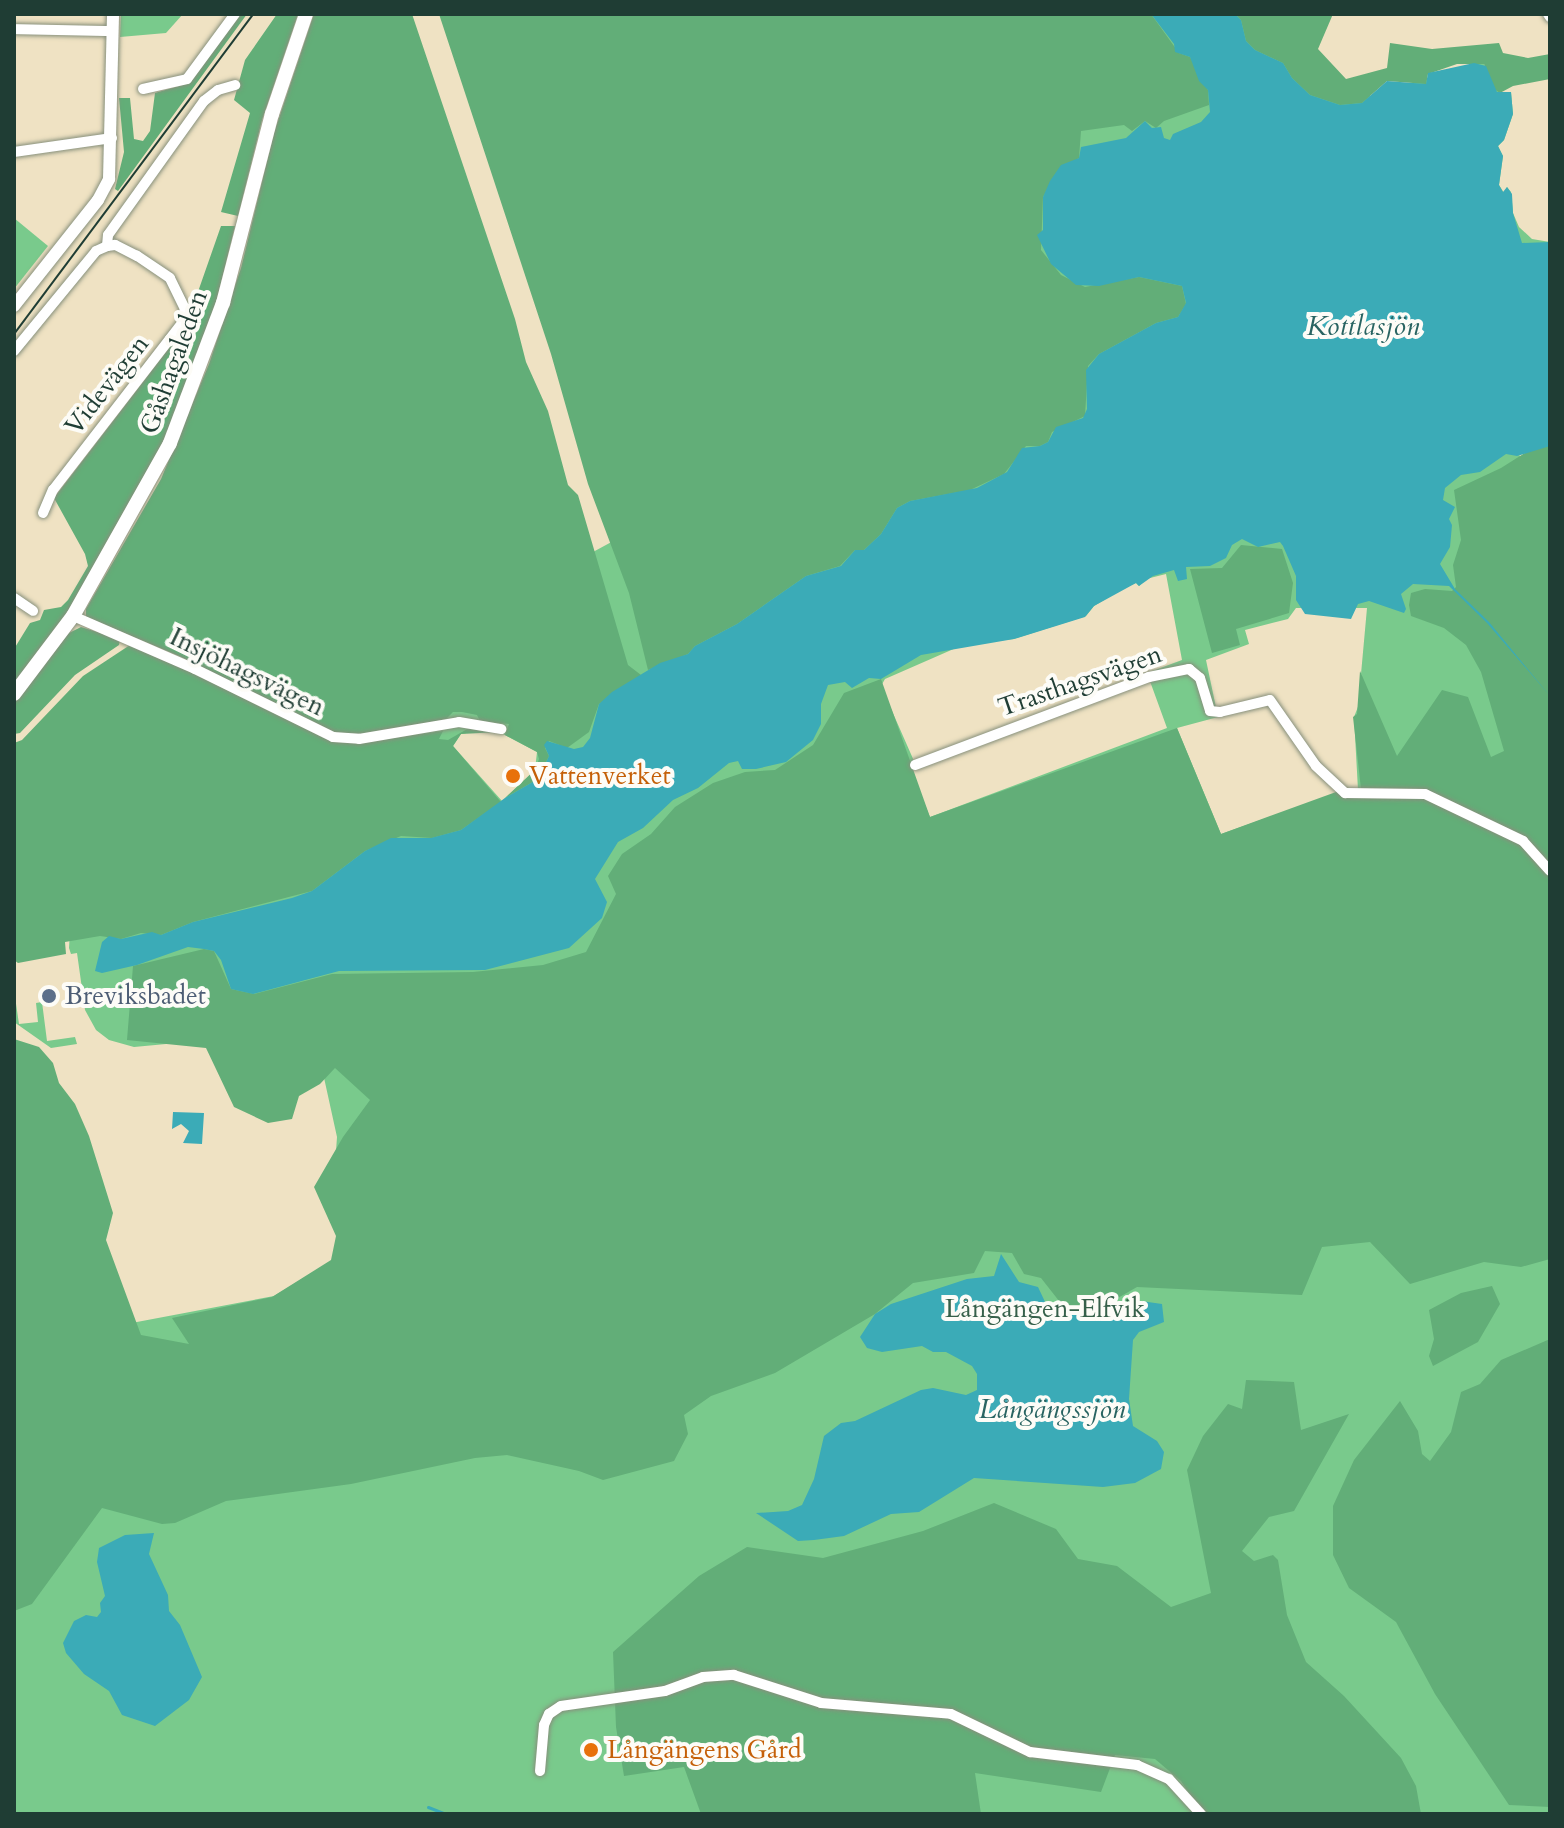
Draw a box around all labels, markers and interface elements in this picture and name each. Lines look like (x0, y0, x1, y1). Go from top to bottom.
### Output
street label: Gåshagaleden (134, 286, 214, 438)
water label: Kottlasjön (1307, 309, 1419, 343)
street label: Videvägen (58, 329, 156, 441)
street label: Insjöhagsvägen (165, 621, 329, 723)
street label: Trasthagsvägen (994, 638, 1166, 724)
place label: Vattenverket (529, 760, 671, 792)
marker: Vattenverket (504, 767, 522, 785)
place label: Breviksbadet (65, 980, 206, 1012)
marker: Breviksbadet (40, 987, 58, 1005)
park label: Långängen-Elfvik (945, 1293, 1145, 1325)
water label: Långängssjön (979, 1392, 1125, 1426)
place label: Långängens Gård (607, 1734, 802, 1766)
marker: Långängens Gård (582, 1741, 600, 1759)

